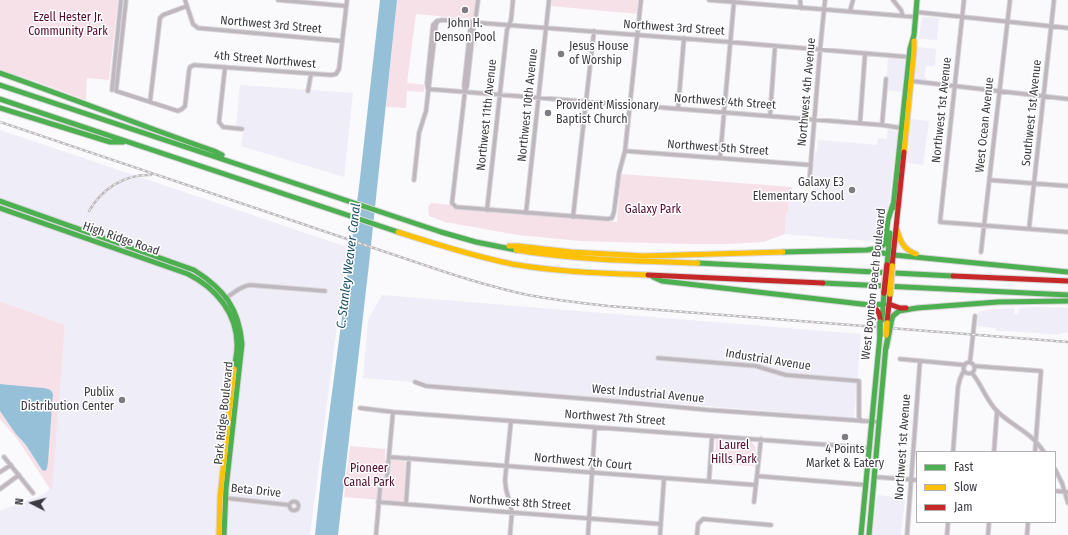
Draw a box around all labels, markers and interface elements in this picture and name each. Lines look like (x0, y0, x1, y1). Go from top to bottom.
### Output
marker: John H. Denson Pool (460, 5, 470, 15)
park label: Ezell Hester Jr. Community Park (28, 11, 108, 39)
street label: Northwest 3rd Street (220, 13, 322, 37)
place label: John H. Denson Pool (434, 17, 496, 45)
street label: Northwest 3rd Street (623, 17, 725, 39)
street label: Northwest 4th Avenue (795, 37, 819, 147)
place label: Jesus House of Worship (569, 40, 628, 68)
street label: 4th Street Northwest (214, 48, 316, 72)
street label: Northwest 10th Avenue (515, 48, 541, 162)
marker: Jesus House of Worship (556, 49, 566, 59)
street label: Northwest 1st Avenue (929, 56, 955, 164)
street label: Northwest 11th Avenue (474, 59, 500, 171)
street label: Southwest 1st Avenue (1019, 59, 1045, 167)
street label: West Ocean Avenue (973, 77, 997, 173)
street label: Northwest 4th Street (674, 91, 776, 113)
place label: Provident Missionary Baptist Church (556, 99, 659, 127)
marker: Provident Missionary Baptist Church (543, 108, 553, 118)
street label: Northwest 5th Street (667, 137, 769, 159)
place label: Galaxy E3 Elementary School (753, 176, 844, 204)
marker: Galaxy E3 Elementary School (847, 185, 857, 195)
water label: C. Stanley Weaver Canal (334, 202, 364, 330)
park label: Galaxy Park (625, 203, 681, 217)
street label: West Boynton Beach Boulevard (859, 207, 889, 361)
street label: High Ridge Road (81, 219, 161, 259)
street label: Industrial Avenue (724, 346, 812, 374)
street label: Park Ridge Boulevard (211, 361, 237, 465)
street label: West Industrial Avenue (591, 382, 705, 406)
place label: Publix Distribution Center (21, 386, 114, 414)
street label: Northwest 1st Avenue (892, 393, 914, 501)
marker: Publix Distribution Center (117, 395, 127, 405)
street label: Northwest 7th Street (564, 407, 666, 429)
marker: 4 Points Market & Eatery (840, 432, 850, 442)
park label: Laurel Hills Park (711, 439, 757, 467)
place label: 4 Points Market & Eatery (806, 443, 884, 471)
street label: Northwest 7th Court (533, 451, 633, 473)
legend (916, 451, 1056, 523)
text: Fast (954, 460, 973, 474)
park label: Pioneer Canal Park (343, 462, 395, 490)
text: Slow (954, 480, 977, 494)
street label: Beta Drive (230, 481, 282, 501)
north arrow (12, 483, 52, 523)
street label: Northwest 8th Street (468, 492, 572, 514)
text: N (13, 498, 26, 506)
text: Jam (954, 500, 972, 514)

